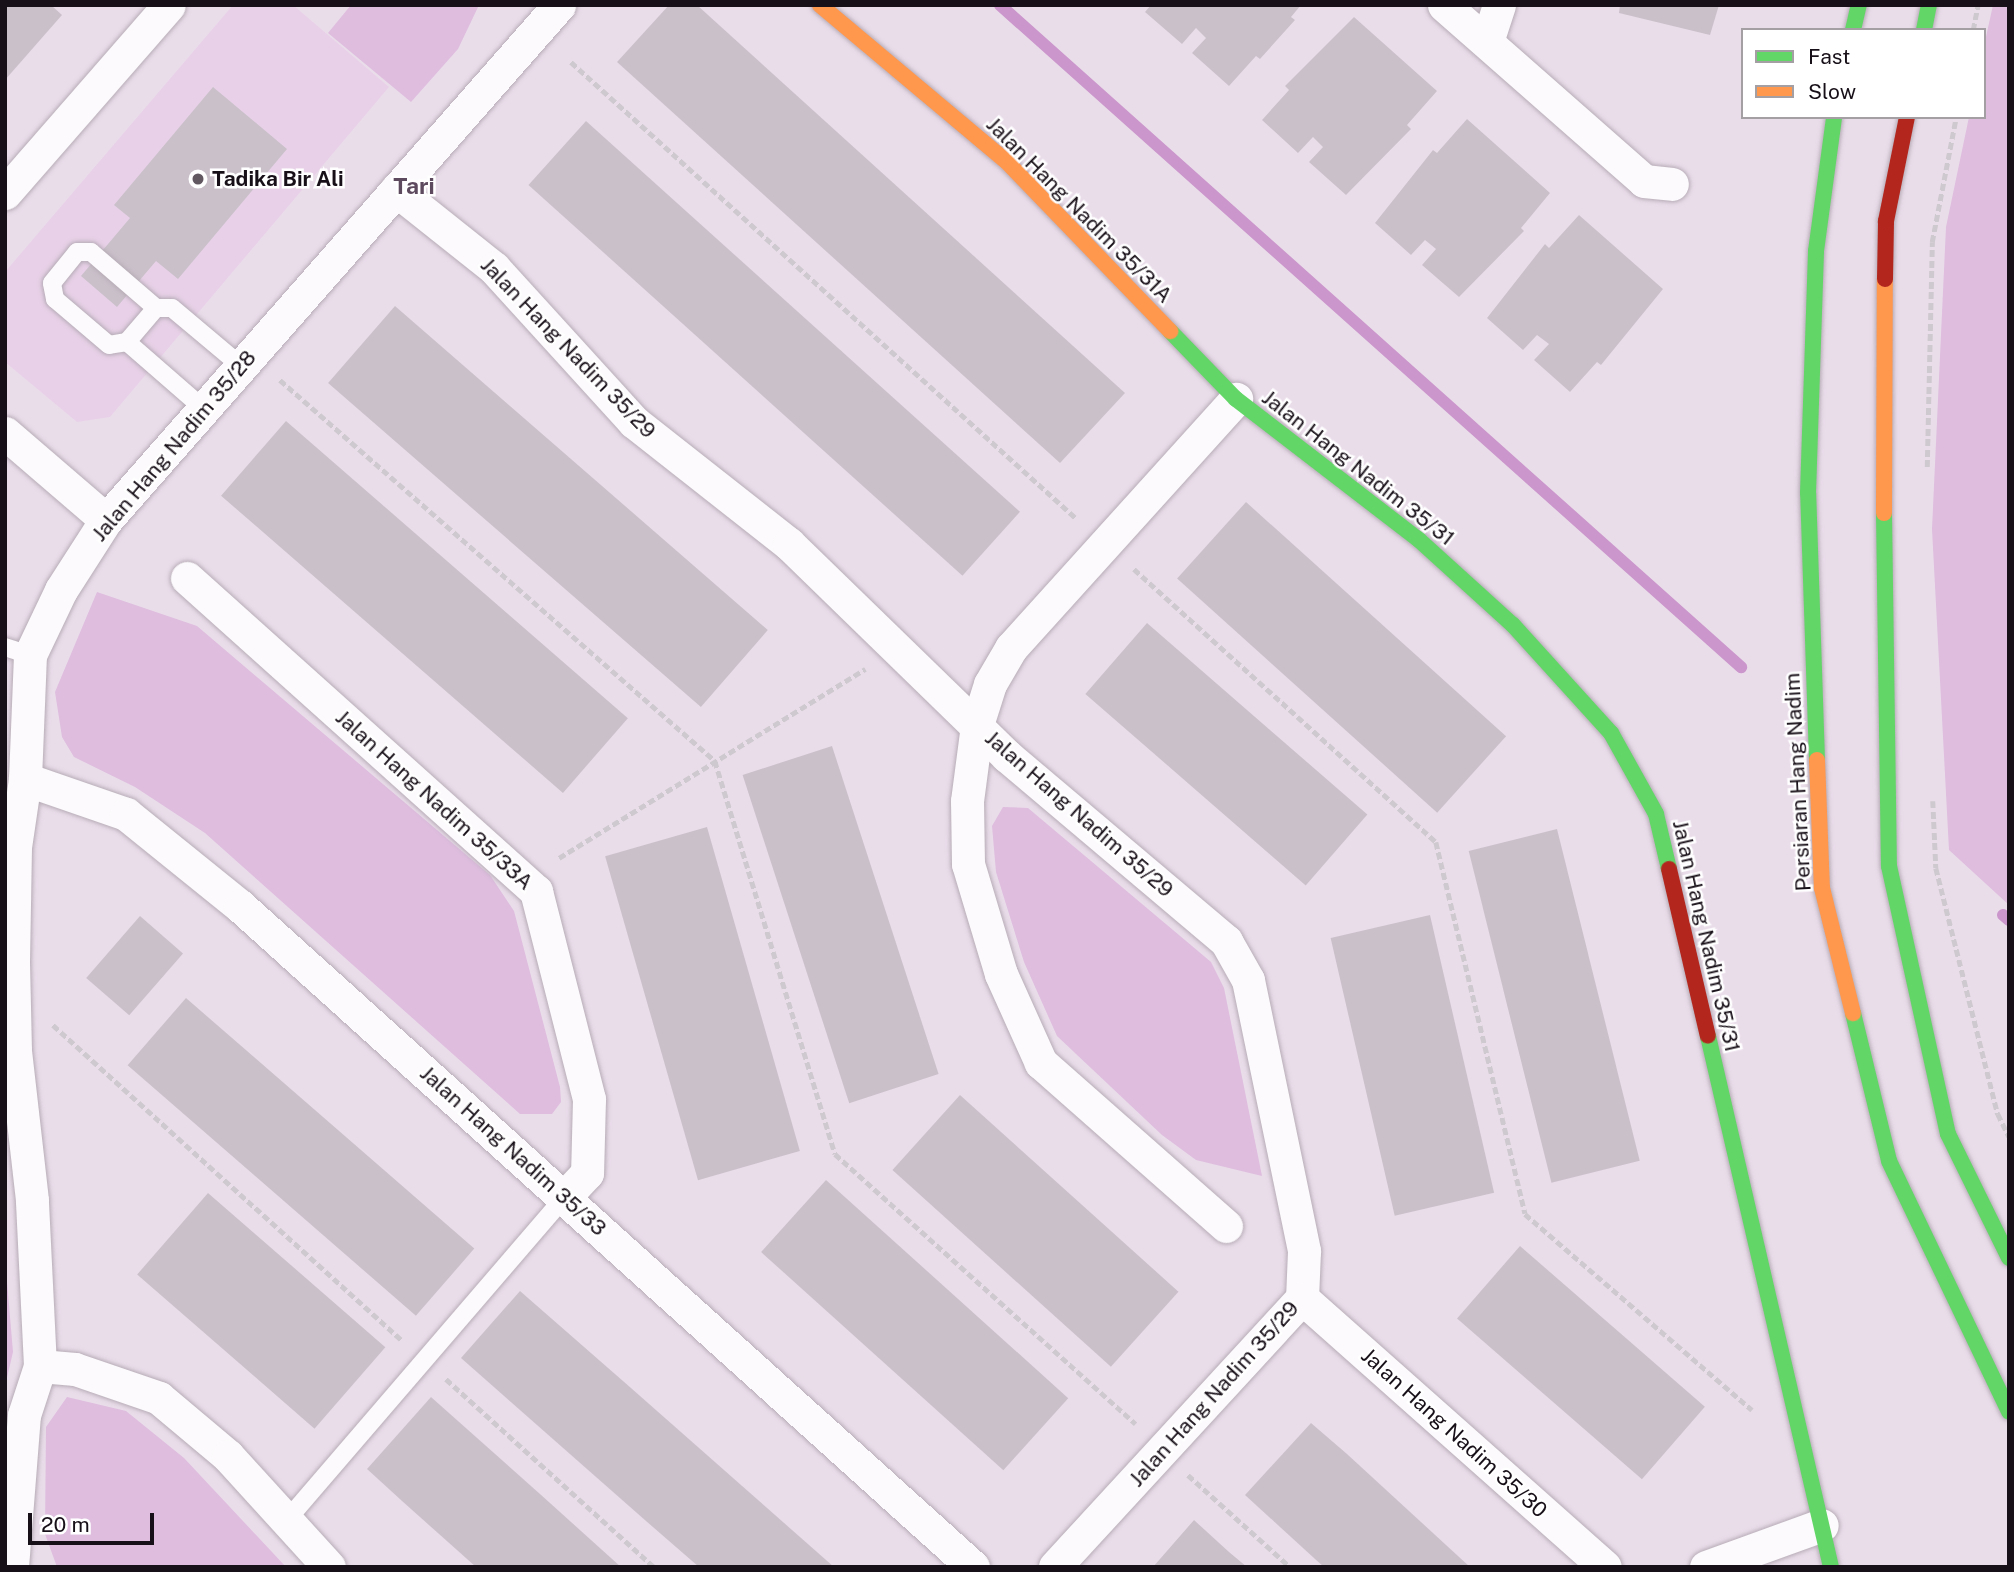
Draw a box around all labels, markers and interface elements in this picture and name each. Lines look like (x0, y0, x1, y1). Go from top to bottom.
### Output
legend (1741, 28, 1986, 119)
text: Fast (1808, 44, 1850, 69)
text: Slow (1808, 79, 1856, 104)
street label: Jalan Hang Nadim 35/31A (981, 112, 1177, 308)
place label: Tadika Bir Ali (212, 166, 344, 192)
marker: Tadika Bir Ali (190, 171, 206, 187)
district label: Tari (393, 172, 435, 200)
street label: Jalan Hang Nadim 35/29 (475, 253, 661, 443)
street label: Jalan Hang Nadim 35/28 (87, 345, 261, 547)
street label: Jalan Hang Nadim 35/31 (1257, 385, 1459, 551)
street label: Persiaran Hang Nadim (1780, 672, 1816, 892)
street label: Jalan Hang Nadim 35/33A (330, 705, 538, 895)
street label: Jalan Hang Nadim 35/29 (980, 725, 1178, 903)
street label: Jalan Hang Nadim 35/31 (1667, 818, 1745, 1054)
street label: Jalan Hang Nadim 35/33 (415, 1061, 611, 1241)
street label: Jalan Hang Nadim 35/29 (1124, 1296, 1304, 1492)
street label: Jalan Hang Nadim 35/30 (1356, 1343, 1552, 1523)
scale bar (32, 1498, 158, 1542)
text: 20 m (41, 1512, 90, 1537)

